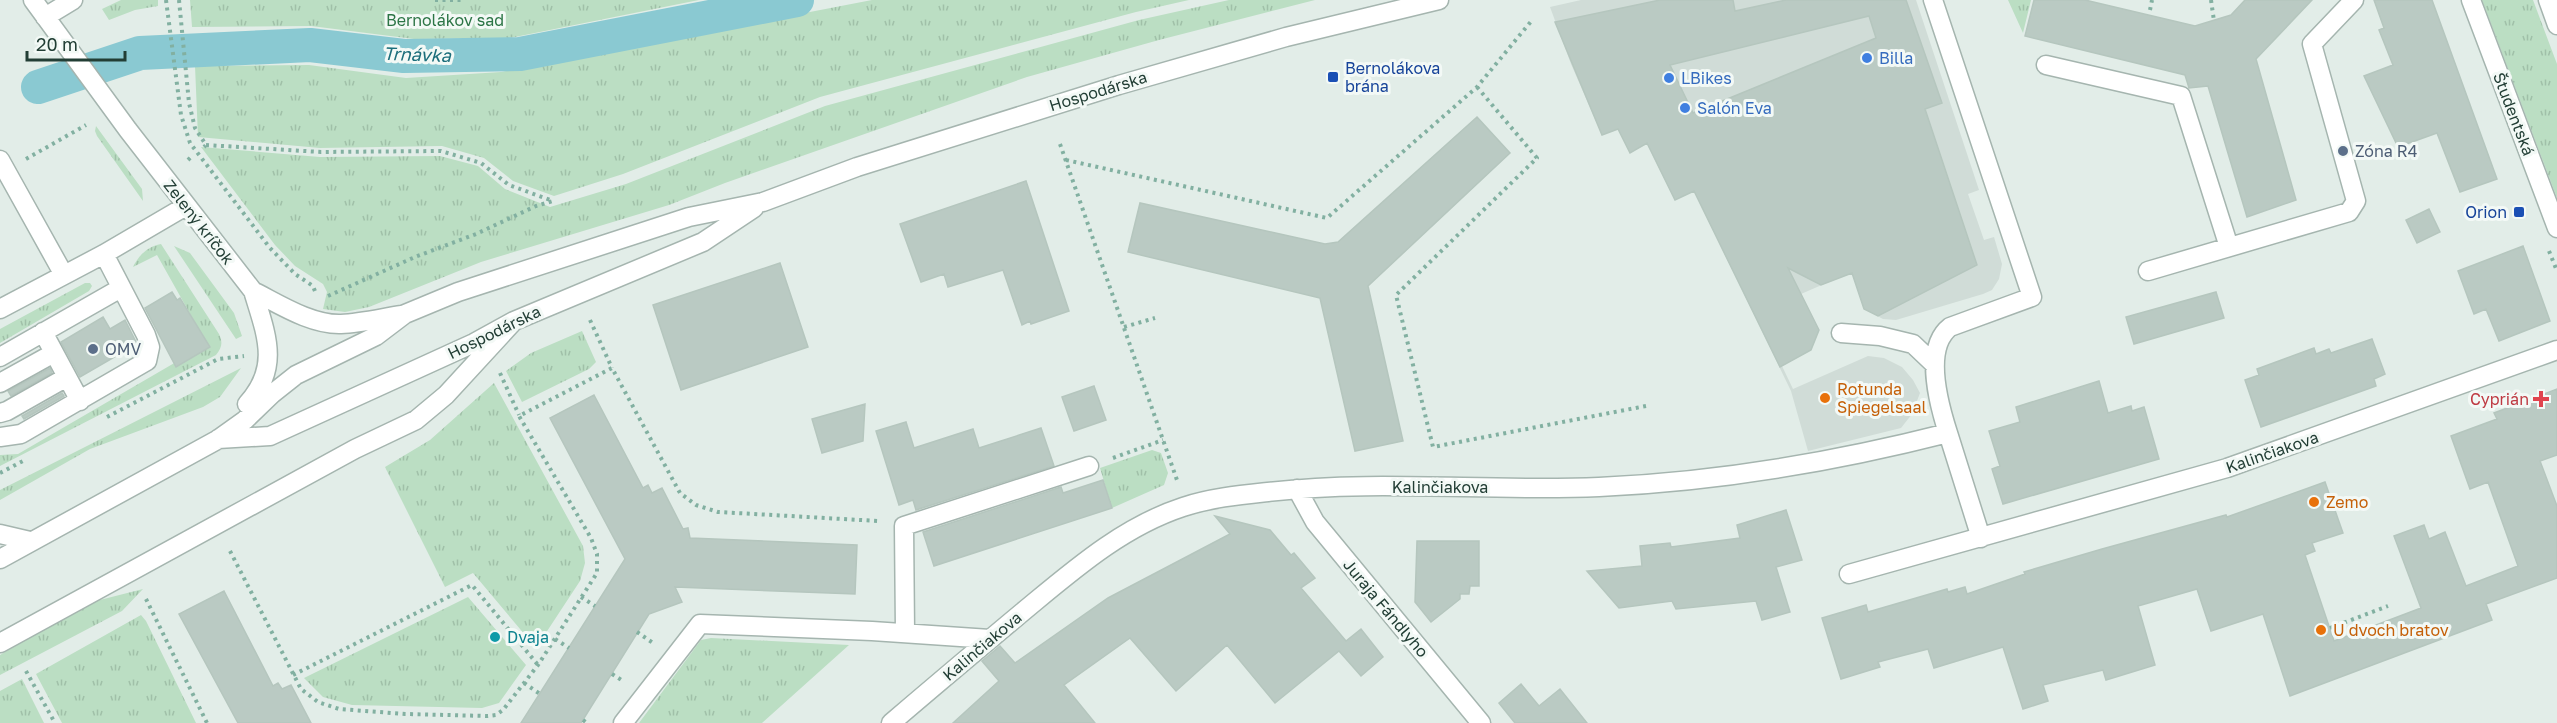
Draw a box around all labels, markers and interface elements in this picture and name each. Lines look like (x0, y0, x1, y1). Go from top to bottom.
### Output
park label: Bernolákov sad (386, 10, 504, 30)
scale bar (27, 24, 124, 62)
text: 20 m (36, 33, 78, 55)
water label: Trnávka (383, 42, 452, 66)
place label: Billa (1879, 48, 1913, 68)
marker: Billa (1860, 51, 1874, 65)
place label: Bernolákova brána (1345, 58, 1440, 96)
street label: Hospodárska (1047, 67, 1149, 115)
place label: LBikes (1681, 68, 1732, 88)
marker: Bernolákova brána (1326, 70, 1340, 84)
street label: Študentská (2489, 70, 2539, 158)
marker: LBikes (1662, 71, 1676, 85)
place label: Salón Eva (1697, 98, 1772, 118)
marker: Salón Eva (1678, 101, 1692, 115)
place label: Zóna R4 (2355, 141, 2417, 161)
marker: Zóna R4 (2336, 144, 2350, 158)
street label: Zelený kríčok (160, 176, 238, 268)
place label: Orion (2465, 202, 2507, 222)
marker: Orion (2512, 205, 2526, 219)
street label: Hospodárska (444, 301, 544, 363)
place label: OMV (105, 339, 142, 359)
marker: OMV (86, 342, 100, 356)
place label: Rotunda Spiegelsaal (1837, 379, 1927, 417)
place label: Cyprián (2470, 389, 2529, 409)
marker: Rotunda Spiegelsaal (1818, 391, 1832, 405)
marker: Cyprián (2534, 392, 2548, 406)
street label: Kalinčiakova (2223, 427, 2321, 477)
street label: Kalinčiakova (1392, 477, 1488, 497)
place label: Zemo (2326, 492, 2368, 512)
marker: Zemo (2307, 495, 2321, 509)
street label: Juraja Fándlyho (1339, 555, 1433, 661)
street label: Kalinčiakova (939, 607, 1025, 685)
place label: U dvoch bratov (2333, 620, 2449, 640)
marker: U dvoch bratov (2314, 623, 2328, 637)
place label: Dvaja (507, 627, 549, 647)
marker: Dvaja (488, 630, 502, 644)

